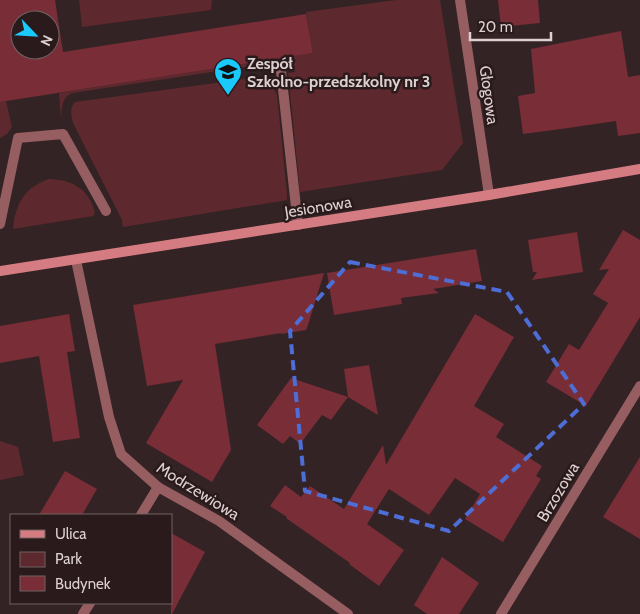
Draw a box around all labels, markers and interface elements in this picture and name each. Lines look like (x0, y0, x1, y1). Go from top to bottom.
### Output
north arrow (10, 10, 60, 60)
scale bar (470, 10, 551, 42)
text: 20 m (478, 18, 513, 36)
text: N (37, 32, 57, 49)
place label: Zespół Szkolno-przedszkolny nr 3 (247, 54, 431, 91)
school or university icon: Zespół Szkolno-przedszkolny nr 3 (213, 57, 243, 96)
street label: Głogowa (475, 64, 503, 126)
street label: Jesionowa (282, 192, 353, 222)
street label: Modrzewiowa (153, 458, 243, 524)
street label: Brzozowa (533, 459, 583, 525)
legend (10, 514, 172, 604)
text: Ulica (55, 525, 87, 543)
text: Park (55, 550, 82, 568)
text: Budynek (55, 575, 111, 593)

